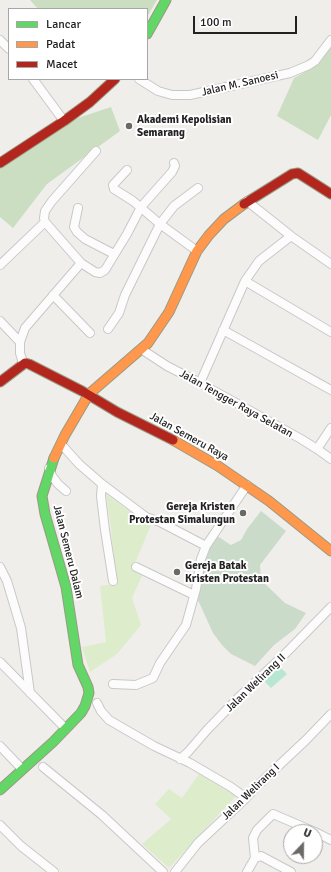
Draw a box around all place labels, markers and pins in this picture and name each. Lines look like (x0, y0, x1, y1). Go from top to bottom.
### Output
place label: Akademi Kepolisian Semarang (137, 113, 232, 139)
marker: Akademi Kepolisian Semarang (124, 121, 134, 131)
place label: Gereja Kristen Protestan Simalungun (129, 500, 235, 526)
marker: Gereja Kristen Protestan Simalungun (238, 508, 248, 518)
place label: Gereja Batak Kristen Protestan (185, 559, 269, 585)
marker: Gereja Batak Kristen Protestan (172, 567, 182, 577)

